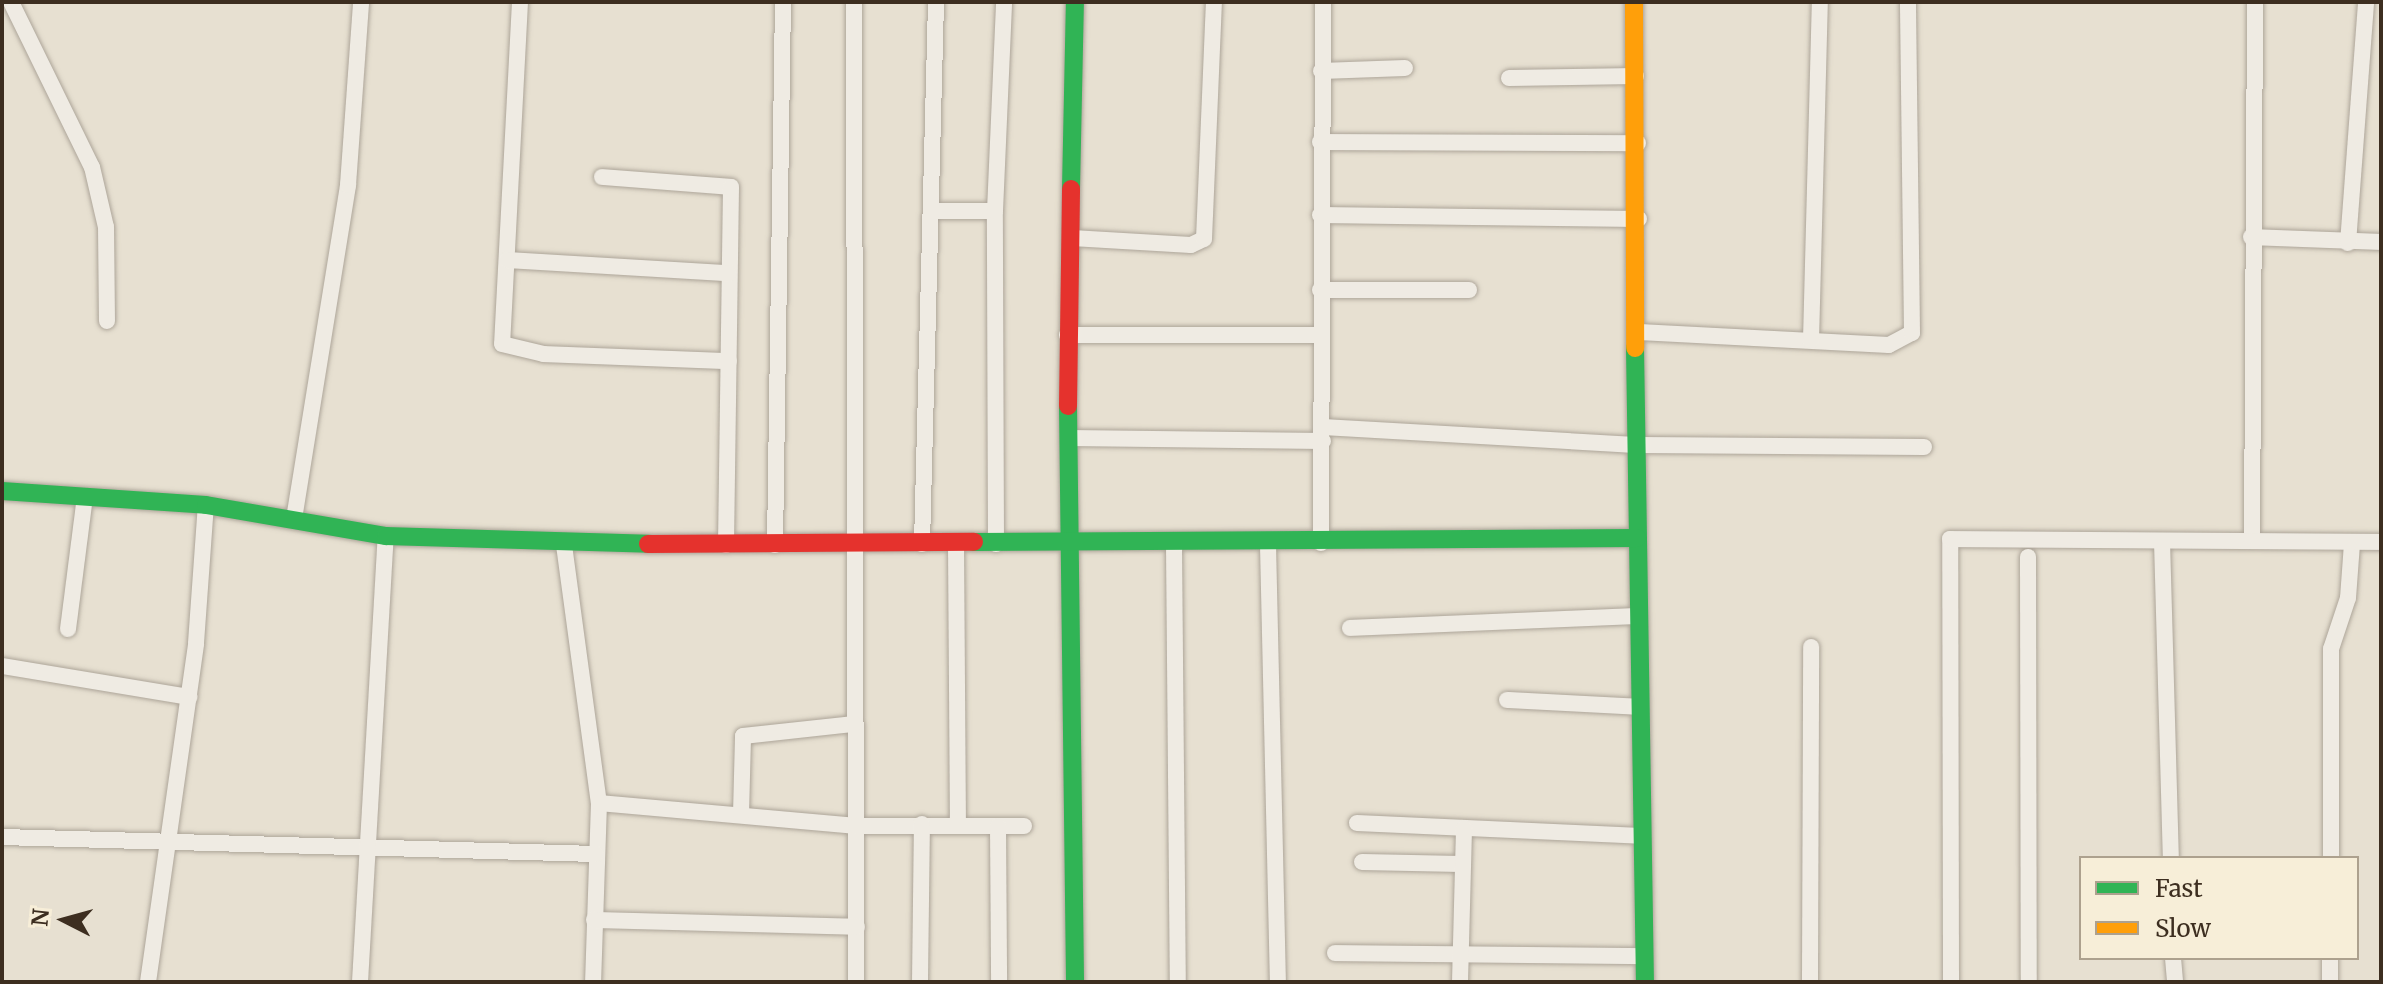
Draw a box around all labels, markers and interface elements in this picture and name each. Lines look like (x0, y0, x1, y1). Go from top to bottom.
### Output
legend (2079, 856, 2359, 960)
text: Fast (2155, 873, 2203, 904)
north arrow (24, 880, 104, 960)
text: N (25, 907, 55, 928)
text: Slow (2155, 913, 2211, 944)

